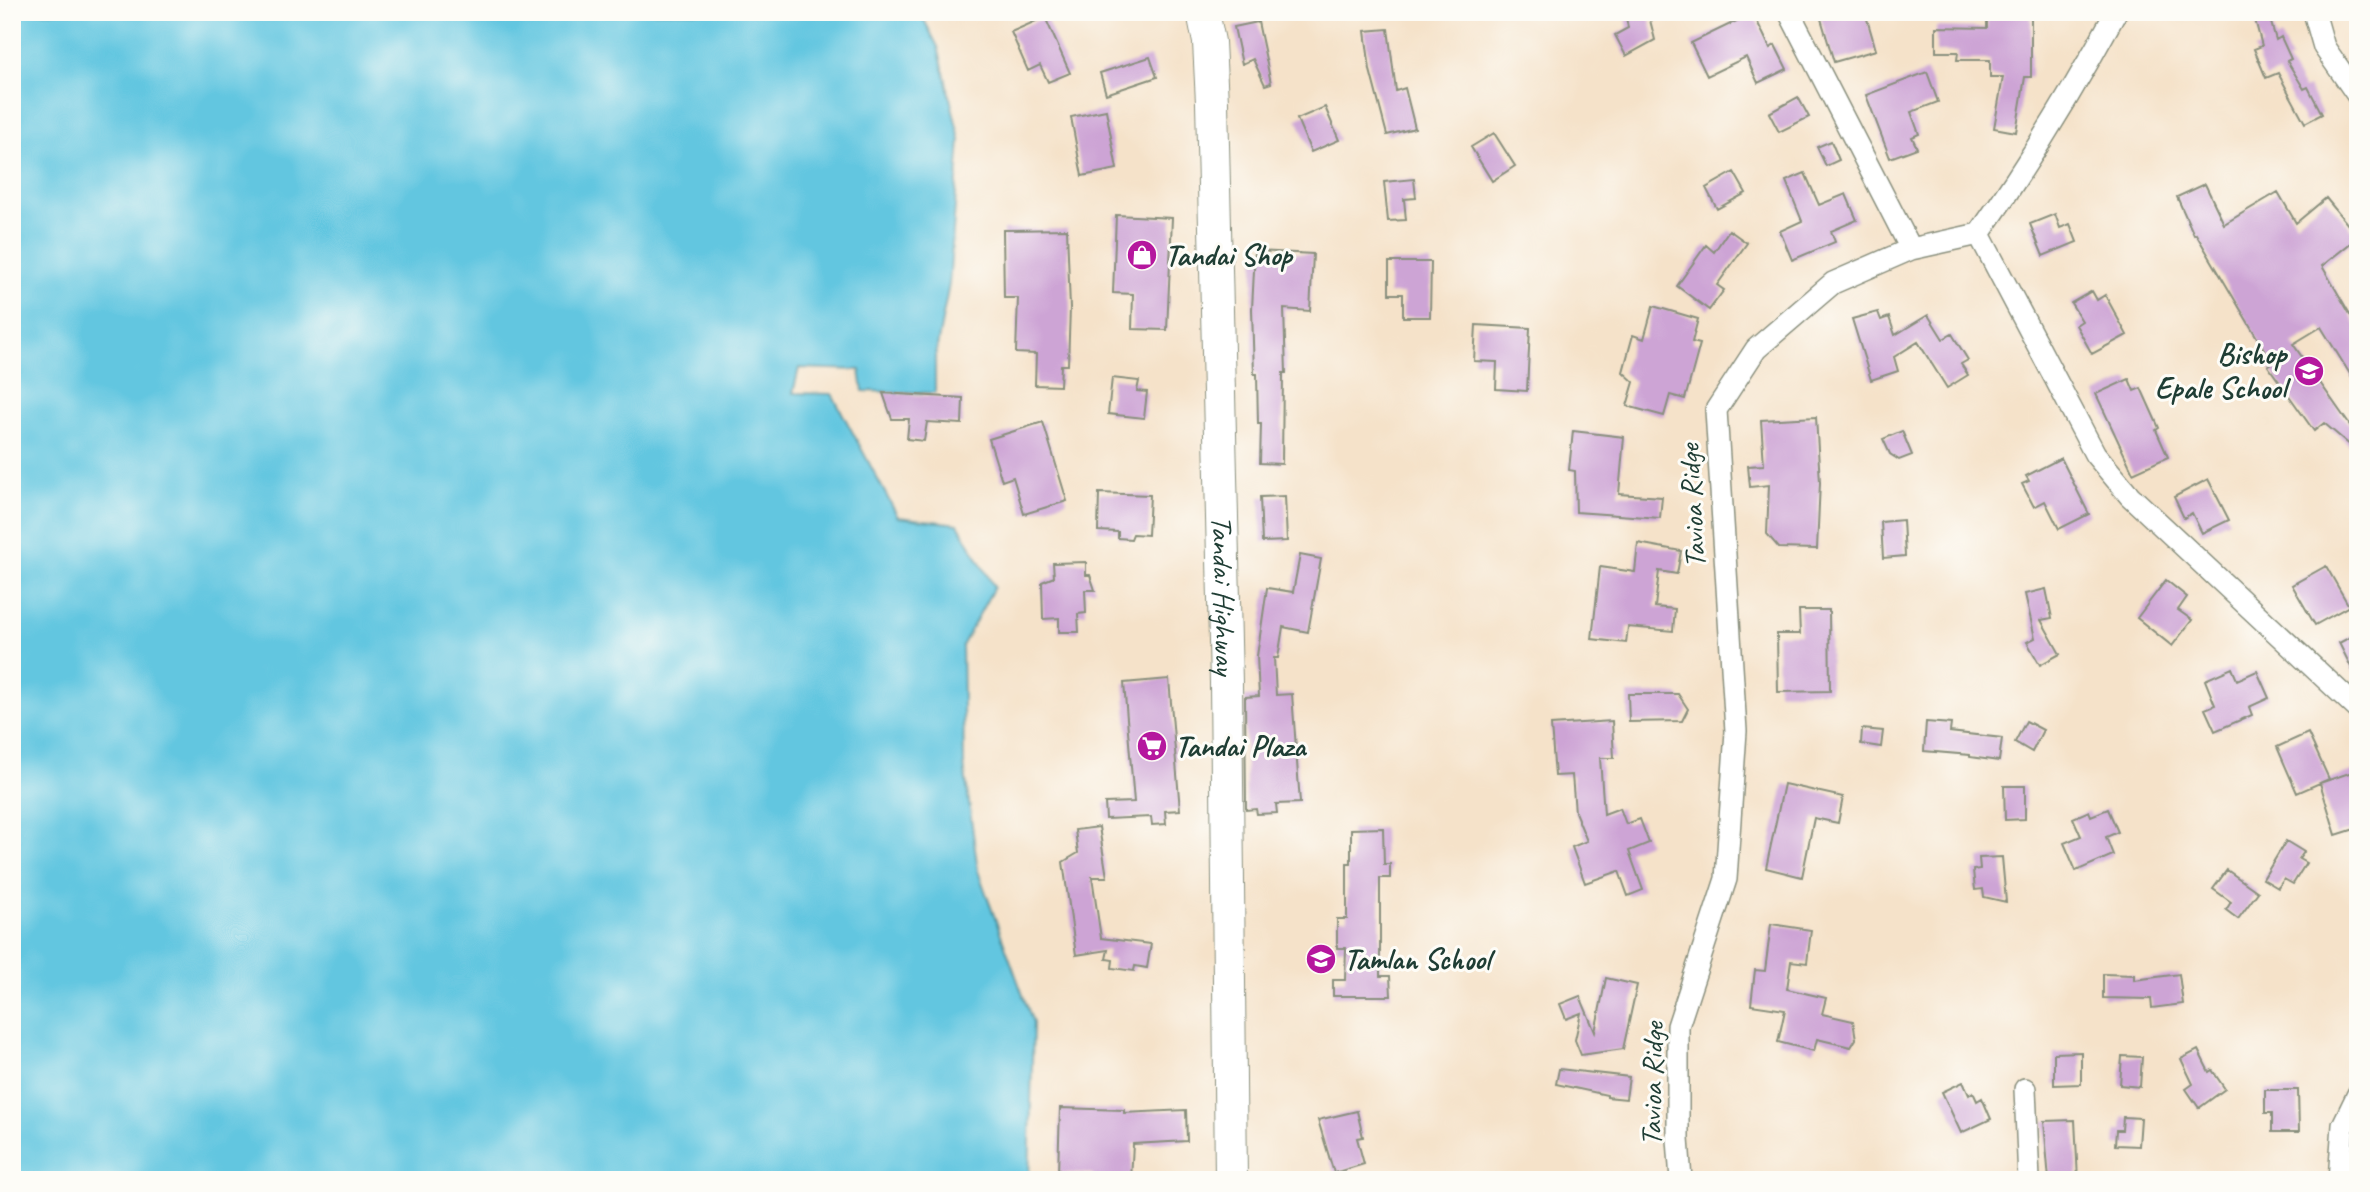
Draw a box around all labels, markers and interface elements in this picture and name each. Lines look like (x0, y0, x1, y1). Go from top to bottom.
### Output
place label: Tandai Shop (1165, 236, 1294, 274)
shop icon: Tandai Shop (1125, 238, 1159, 272)
place label: Bishop Epale School (2155, 335, 2292, 407)
school or university icon: Bishop Epale School (2292, 354, 2326, 388)
street label: Tavioa Ridge (1670, 441, 1714, 569)
street label: Tandai Highway (1203, 515, 1245, 678)
place label: Tandai Plaza (1175, 727, 1308, 765)
supermarket icon: Tandai Plaza (1135, 729, 1169, 763)
place label: Tamlan School (1344, 940, 1496, 978)
school or university icon: Tamlan School (1304, 942, 1338, 976)
street label: Tavioa Ridge (1632, 1019, 1672, 1146)

